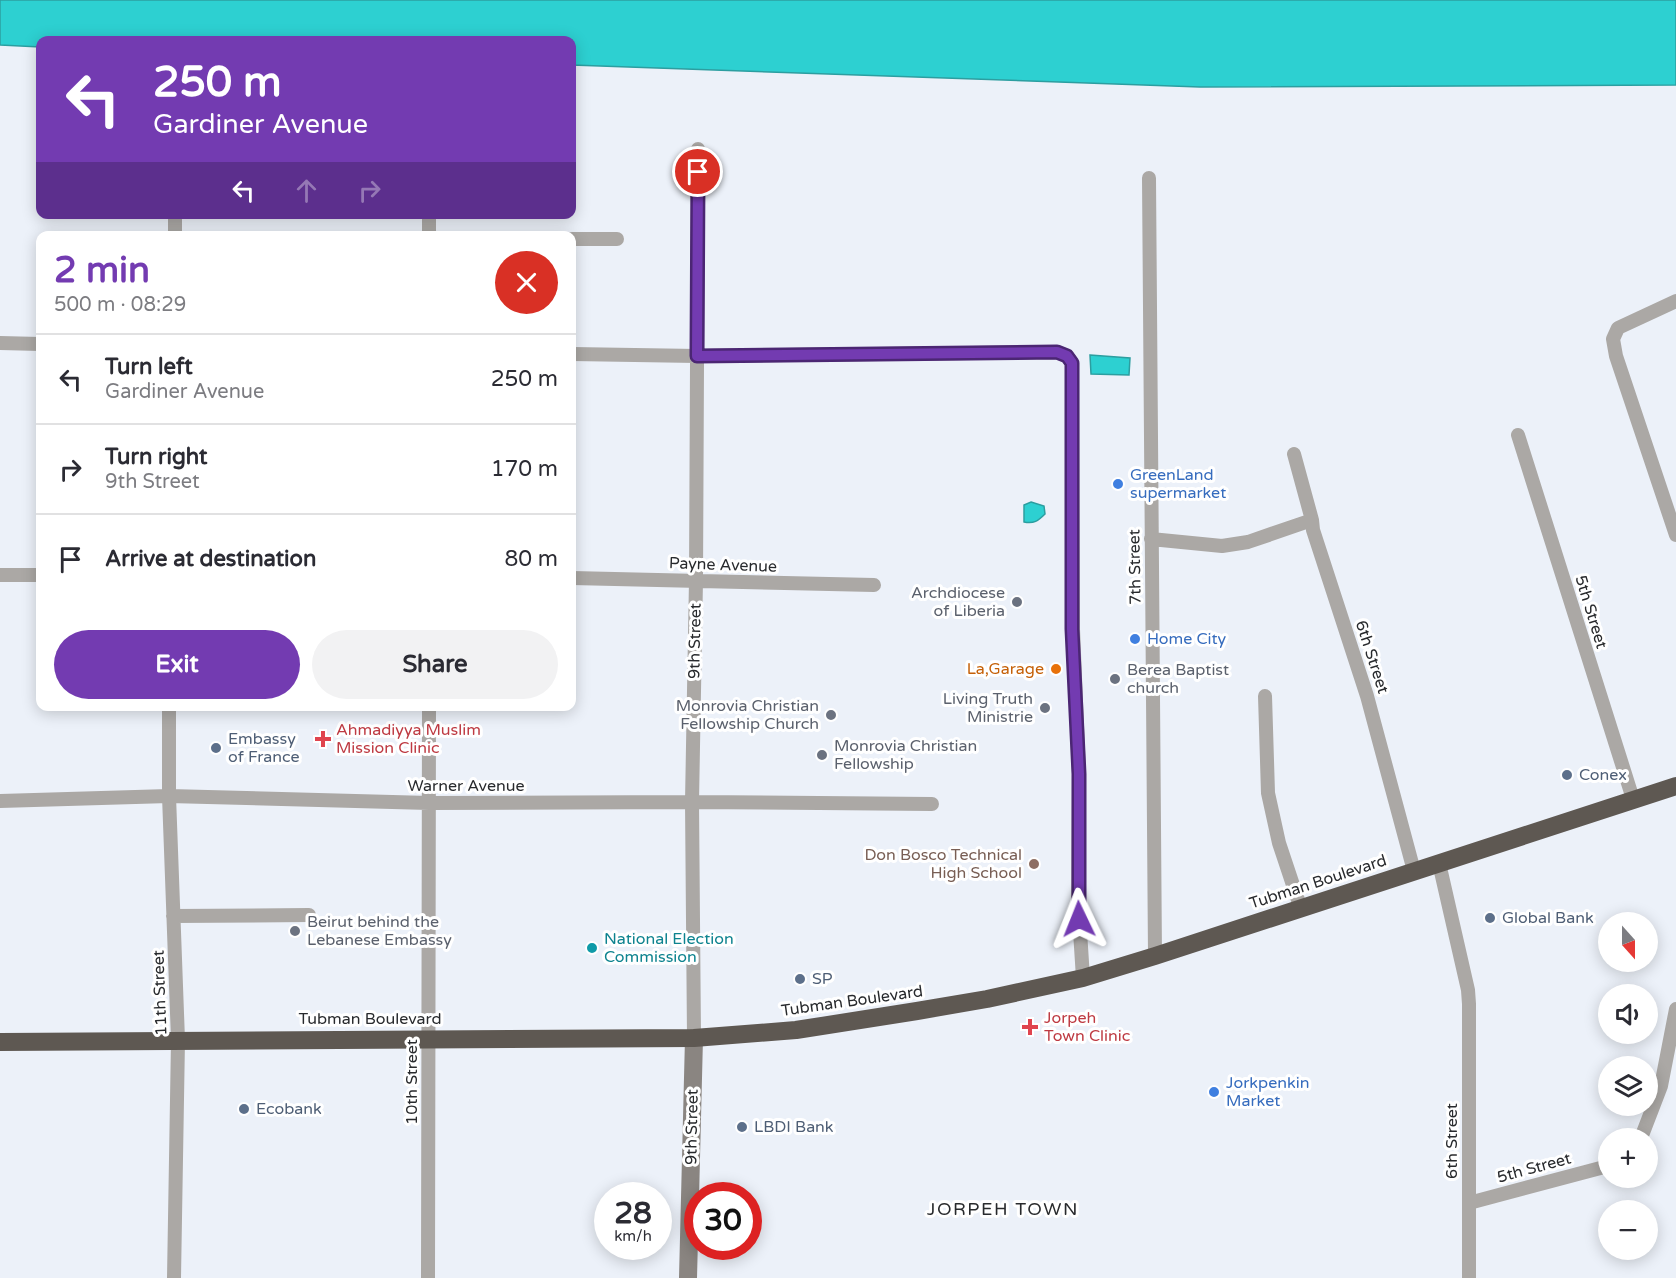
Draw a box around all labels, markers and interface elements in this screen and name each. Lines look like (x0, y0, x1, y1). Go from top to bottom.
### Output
text: 250 m (153, 57, 282, 108)
icon: left (54, 60, 132, 138)
text: Gardiner Avenue (153, 108, 368, 141)
pin (672, 146, 723, 197)
icon: arrive (681, 155, 714, 188)
icon: left (227, 174, 260, 207)
icon: ahead (290, 174, 323, 207)
icon: right (353, 174, 386, 207)
text: 2 min (54, 249, 150, 292)
button: close (495, 251, 558, 314)
text: 500 m · 08:29 (54, 293, 186, 317)
text: Turn left (105, 354, 193, 380)
icon: left (54, 363, 87, 396)
text: 250 m (491, 366, 558, 392)
text: Gardiner Avenue (105, 380, 264, 404)
text: Turn right (105, 444, 207, 470)
icon: right (54, 453, 87, 486)
text: 170 m (491, 456, 558, 482)
place label: GreenLand supermarket (1130, 465, 1226, 503)
text: 9th Street (105, 470, 200, 494)
marker: GreenLand supermarket (1111, 477, 1125, 491)
street label: 7th Street (1124, 529, 1146, 605)
icon: arrive (54, 543, 87, 576)
text: Arrive at destination (105, 546, 316, 572)
text: 80 m (504, 546, 558, 572)
street label: Payne Avenue (669, 553, 777, 577)
street label: 5th Street (1570, 573, 1612, 651)
place label: Archdiocese of Liberia (911, 583, 1005, 621)
marker: Archdiocese of Liberia (1010, 595, 1024, 609)
street label: 9th Street (684, 603, 706, 679)
street label: 6th Street (1351, 618, 1393, 696)
place label: Home City (1147, 629, 1227, 649)
button: Exit (54, 630, 300, 699)
button: Share (312, 630, 558, 699)
marker: Home City (1128, 632, 1142, 646)
place label: La,Garage (967, 659, 1044, 679)
place label: Berea Baptist church (1127, 660, 1229, 698)
marker: La,Garage (1049, 662, 1063, 676)
marker: Berea Baptist church (1108, 672, 1122, 686)
place label: Living Truth Ministrie (943, 689, 1033, 727)
place label: Monrovia Christian Fellowship Church (676, 696, 819, 734)
marker: Living Truth Ministrie (1038, 701, 1052, 715)
marker: Monrovia Christian Fellowship Church (824, 708, 838, 722)
place label: Ahmadiyya Muslim Mission Clinic (336, 720, 481, 758)
place label: Embassy of France (228, 729, 300, 767)
marker: Ahmadiyya Muslim Mission Clinic (314, 730, 332, 748)
place label: Monrovia Christian Fellowship (834, 736, 977, 774)
marker: Embassy of France (209, 741, 223, 755)
marker: Monrovia Christian Fellowship (815, 748, 829, 762)
place label: Conex (1579, 765, 1627, 785)
marker: Conex (1560, 768, 1574, 782)
street label: Warner Avenue (407, 776, 525, 796)
place label: Don Bosco Technical High School (865, 845, 1022, 883)
street label: Tubman Boulevard (1247, 850, 1389, 914)
marker: Don Bosco Technical High School (1027, 857, 1041, 871)
position arrow (1047, 887, 1111, 951)
place label: Global Bank (1502, 908, 1594, 928)
marker: Global Bank (1483, 911, 1497, 925)
place label: Beirut behind the Lebanese Embassy (307, 912, 452, 950)
north arrow (1598, 912, 1658, 972)
map controls (1598, 912, 1658, 1260)
marker: Beirut behind the Lebanese Embassy (288, 924, 302, 938)
place label: National Election Commission (604, 929, 734, 967)
marker: National Election Commission (585, 941, 599, 955)
street label: 11th Street (149, 950, 171, 1036)
place label: SP (812, 969, 833, 989)
marker: SP (793, 972, 807, 986)
street label: Tubman Boulevard (780, 981, 924, 1021)
button: sound (1598, 984, 1658, 1044)
place label: Jorpeh Town Clinic (1044, 1008, 1130, 1046)
street label: Tubman Boulevard (298, 1009, 442, 1029)
marker: Jorpeh Town Clinic (1021, 1018, 1039, 1036)
street label: 10th Street (402, 1039, 422, 1125)
button: layers (1598, 1056, 1658, 1116)
place label: Jorkpenkin Market (1226, 1073, 1309, 1111)
marker: Jorkpenkin Market (1207, 1085, 1221, 1099)
street label: 9th Street (681, 1089, 703, 1165)
place label: Ecobank (256, 1099, 322, 1119)
marker: Ecobank (237, 1102, 251, 1116)
street label: 6th Street (1442, 1103, 1462, 1179)
place label: LBDI Bank (754, 1117, 834, 1137)
marker: LBDI Bank (735, 1120, 749, 1134)
button: + (1598, 1128, 1658, 1188)
street label: 5th Street (1495, 1149, 1573, 1187)
speed limit sign: 30 (684, 1182, 762, 1260)
text: 28 (614, 1195, 652, 1232)
district label: JORPEH TOWN (927, 1198, 1079, 1220)
button: − (1598, 1200, 1658, 1260)
text: km/h (614, 1227, 652, 1245)

